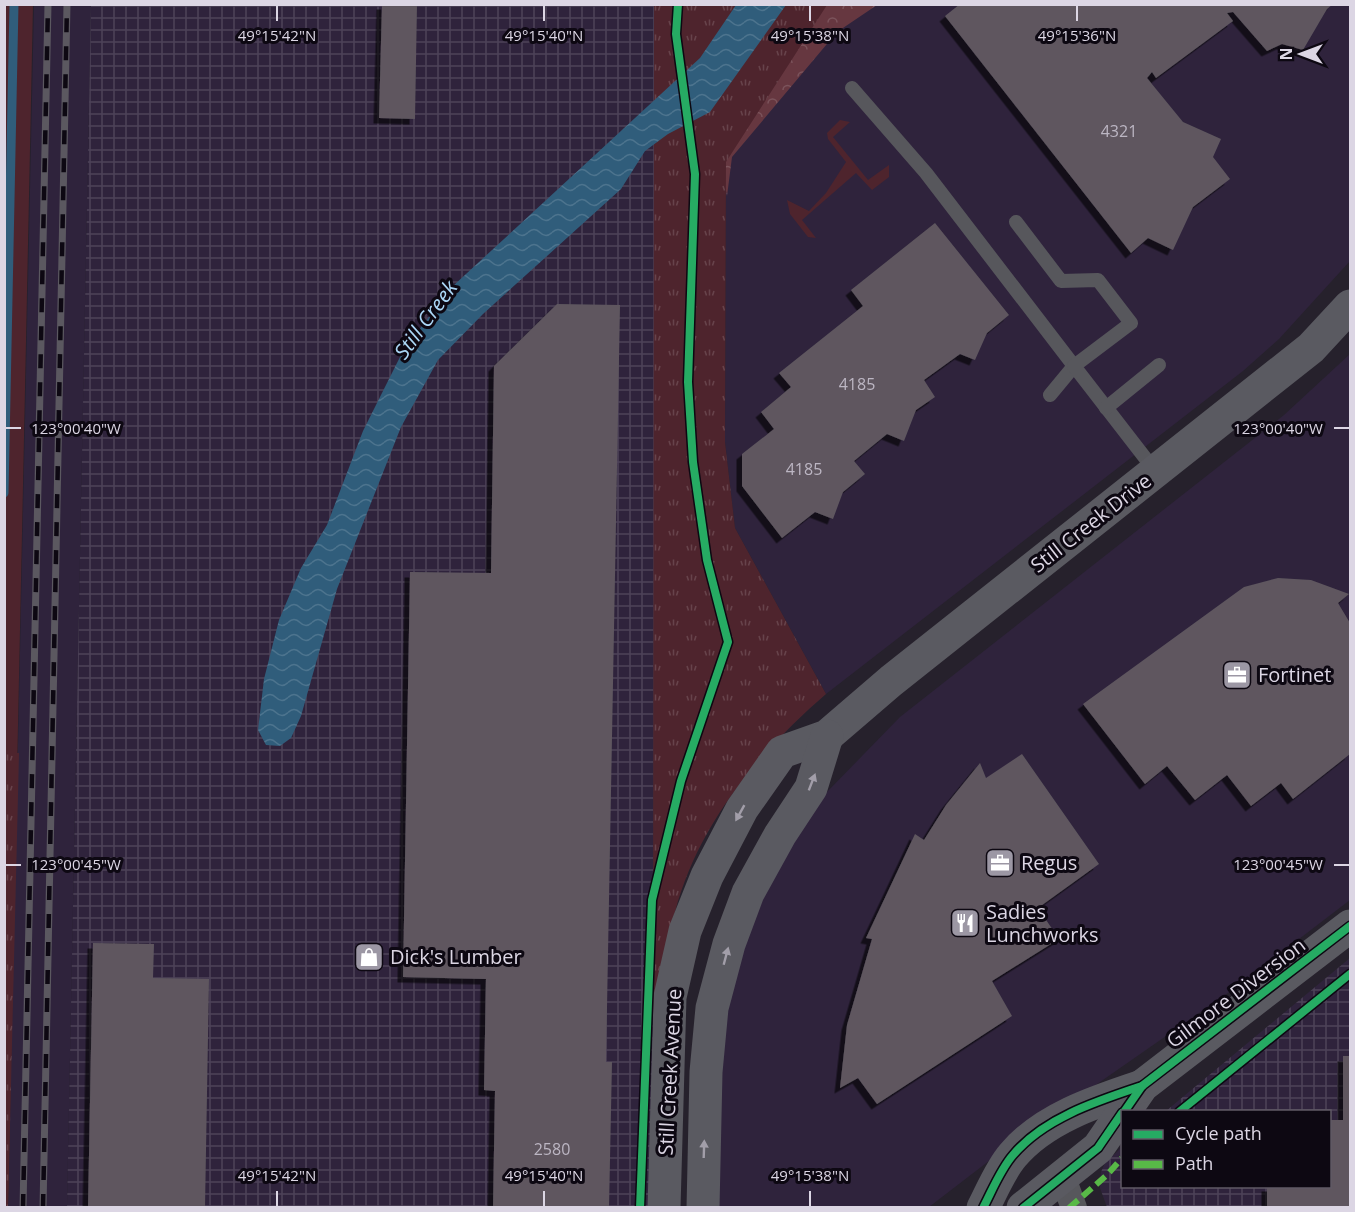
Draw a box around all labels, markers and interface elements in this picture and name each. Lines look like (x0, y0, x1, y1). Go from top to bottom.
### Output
north arrow (1271, 24, 1331, 84)
text: 49°15'42"N (238, 25, 316, 45)
text: 49°15'40"N (505, 25, 583, 45)
text: 49°15'38"N (771, 25, 849, 45)
text: 49°15'36"N (1038, 25, 1116, 45)
text: N (1275, 47, 1297, 61)
house number: 4321 (1101, 120, 1137, 142)
water label: Still Creek (387, 274, 464, 364)
house number: 4185 (839, 373, 875, 395)
text: 123°00'40"W (31, 418, 121, 438)
text: 123°00'40"W (1233, 418, 1323, 438)
house number: 4185 (786, 458, 822, 480)
street label: Still Creek Drive (1025, 467, 1157, 578)
office icon: Fortinet (1221, 659, 1253, 691)
place label: Fortinet (1258, 661, 1331, 688)
one-way arrow (807, 773, 817, 791)
one-way arrow (736, 805, 746, 822)
office icon: Regus (984, 847, 1016, 879)
place label: Regus (1021, 849, 1077, 876)
text: 123°00'45"W (31, 854, 121, 874)
text: 123°00'45"W (1233, 854, 1323, 874)
place label: Sadies Lunchworks (986, 898, 1099, 948)
restaurant icon: Sadies Lunchworks (949, 907, 981, 939)
street label: Gilmore Diversion (1161, 931, 1311, 1054)
shop icon: Dick's Lumber (353, 941, 385, 973)
place label: Dick's Lumber (390, 943, 522, 970)
one-way arrow (722, 947, 731, 965)
street label: Still Creek Avenue (652, 988, 687, 1156)
legend (1121, 1110, 1331, 1188)
text: Cycle path (1175, 1121, 1262, 1145)
house number: 2580 (534, 1138, 570, 1160)
one-way arrow (700, 1140, 709, 1159)
text: Path (1175, 1151, 1213, 1175)
text: 49°15'42"N (238, 1165, 316, 1185)
text: 49°15'40"N (505, 1165, 583, 1185)
text: 49°15'38"N (771, 1165, 849, 1185)

